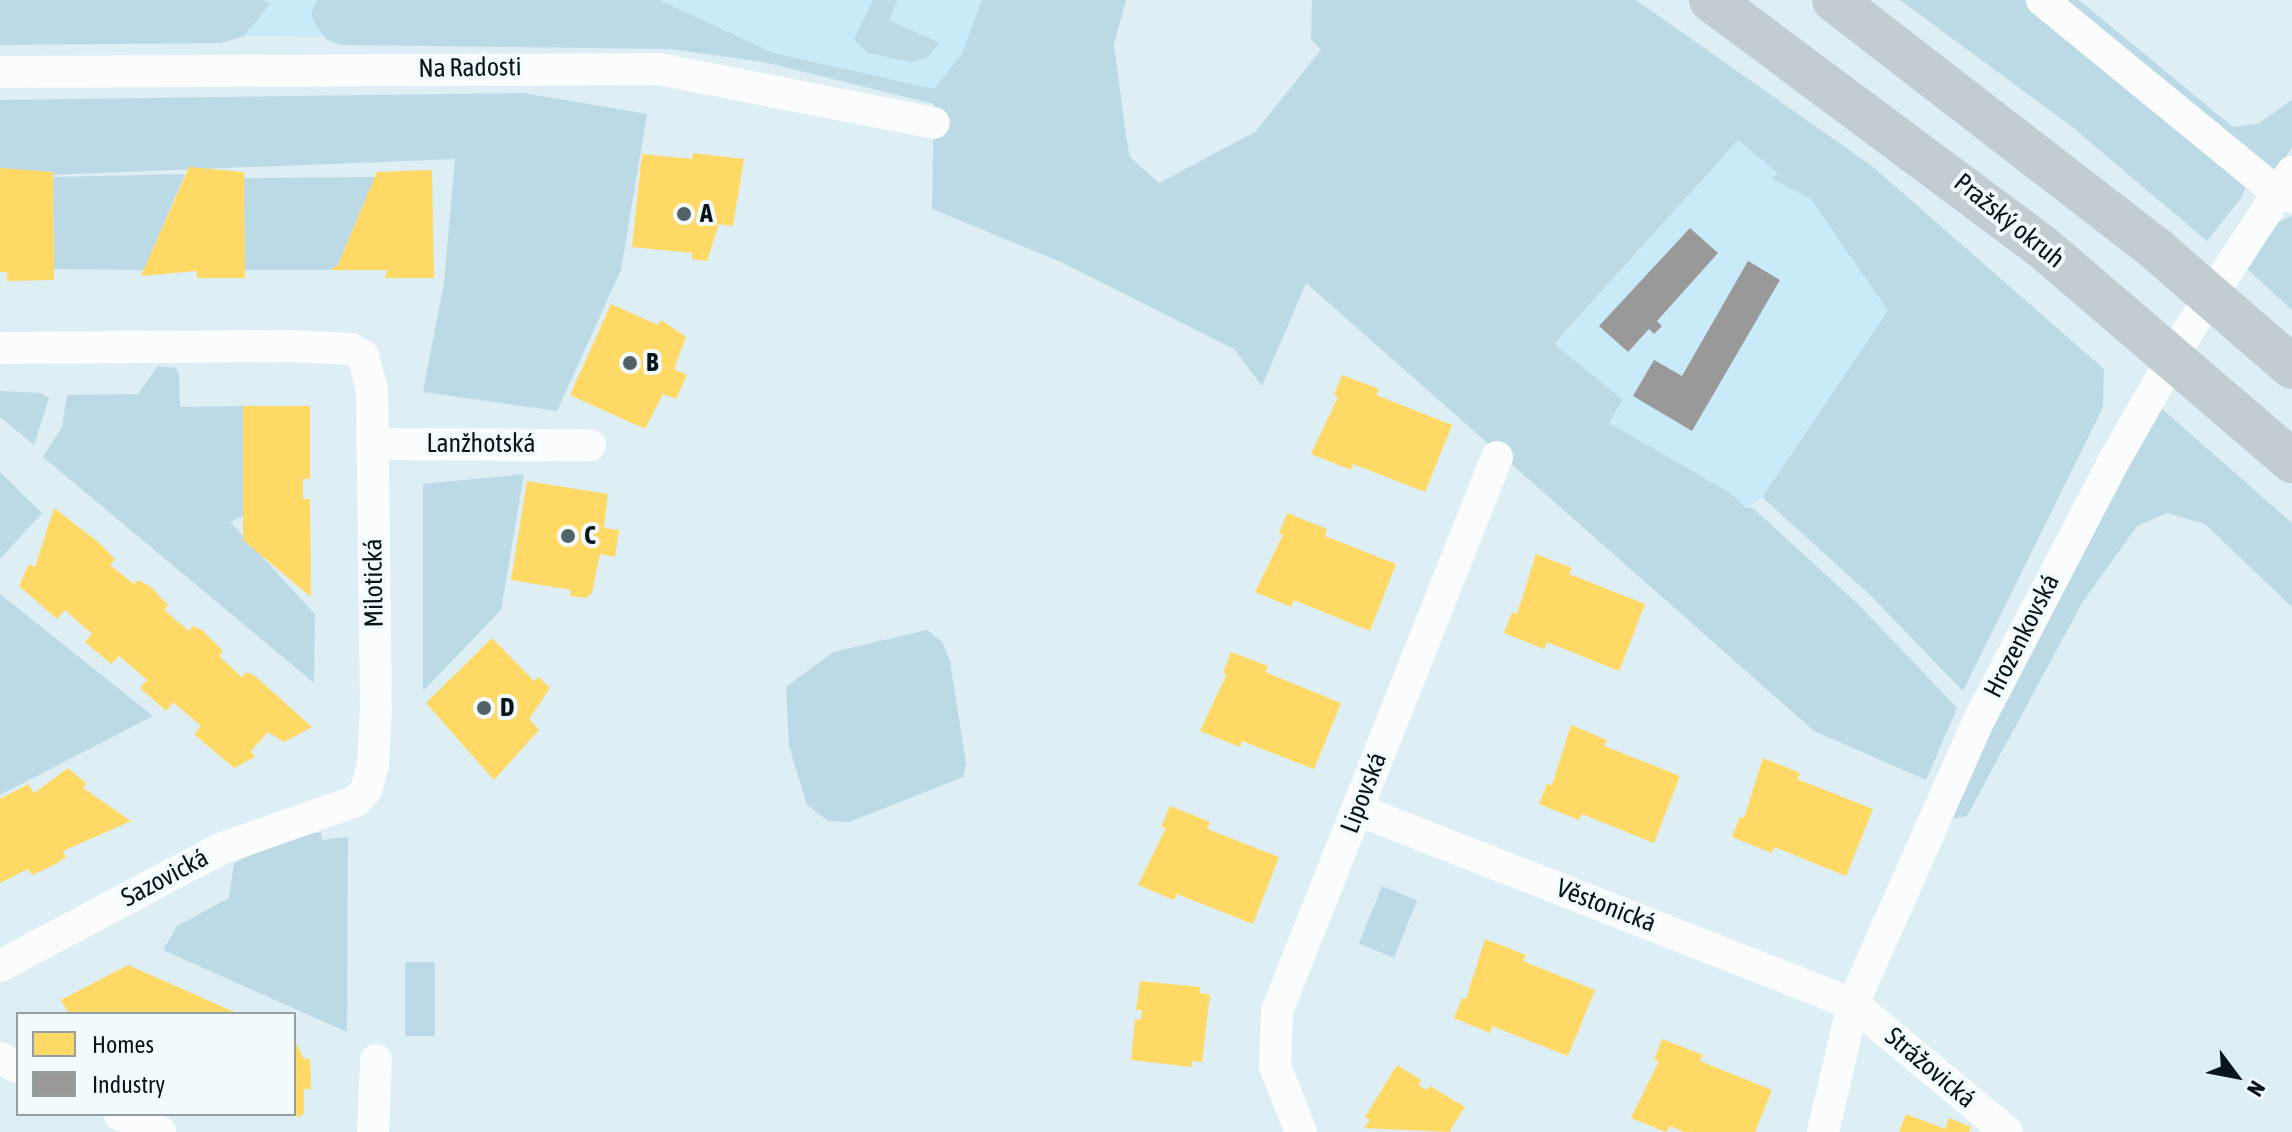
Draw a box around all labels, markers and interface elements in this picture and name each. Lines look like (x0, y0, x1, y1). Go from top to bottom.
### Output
street label: Na Radosti (418, 52, 522, 84)
street label: Pražský okruh (1948, 167, 2070, 275)
place label: A (700, 198, 713, 230)
marker: A (675, 205, 693, 223)
place label: B (646, 347, 658, 379)
marker: B (621, 354, 639, 372)
street label: Lanžhotská (426, 428, 536, 460)
place label: C (584, 520, 596, 552)
marker: C (559, 527, 577, 545)
street label: Milotická (358, 538, 390, 628)
street label: Hrozenkovská (1978, 569, 2066, 703)
place label: D (500, 692, 515, 724)
marker: D (475, 699, 493, 717)
street label: Lipovská (1334, 748, 1394, 838)
street label: Sazovická (116, 842, 214, 914)
street label: Věstonická (1552, 873, 1660, 939)
legend (16, 1012, 296, 1116)
street label: Strážovická (1878, 1021, 1982, 1115)
text: Homes (92, 1031, 154, 1058)
north arrow (2196, 1036, 2276, 1116)
text: Industry (92, 1071, 165, 1098)
text: N (2242, 1076, 2271, 1101)

